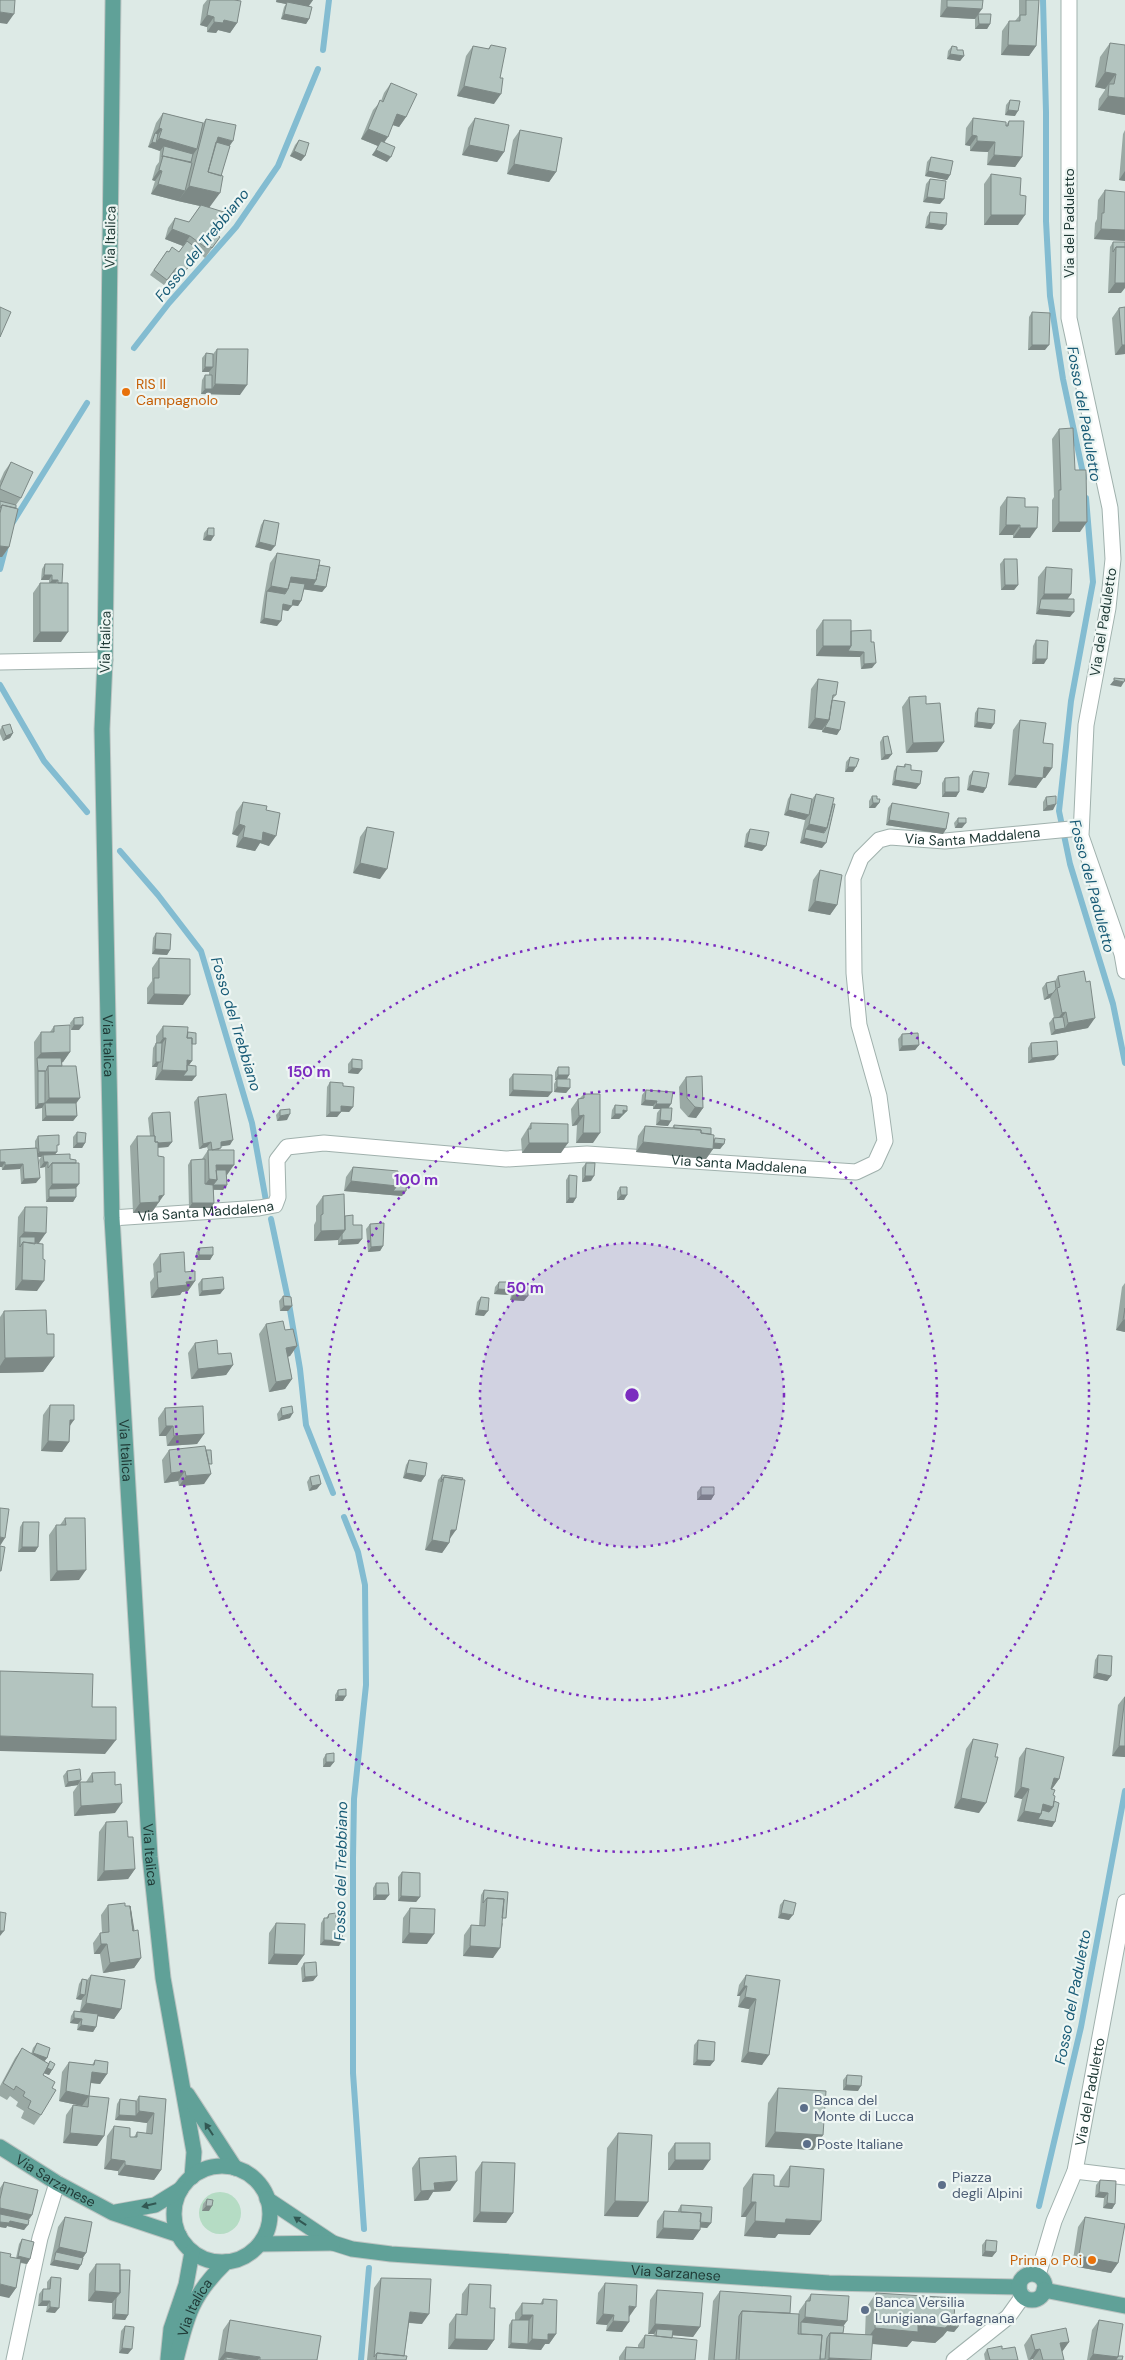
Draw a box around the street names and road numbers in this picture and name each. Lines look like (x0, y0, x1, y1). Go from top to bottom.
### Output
street label: Via del Paduletto (1060, 168, 1078, 278)
street label: Via Italica (100, 206, 120, 268)
street label: Via del Paduletto (1086, 566, 1120, 678)
street label: Via Italica (95, 611, 115, 673)
street label: Via Santa Maddalena (904, 823, 1041, 850)
street label: Via Italica (99, 1014, 118, 1077)
street label: Via Santa Maddalena (671, 1151, 808, 1178)
street label: Via Santa Maddalena (137, 1196, 275, 1225)
street label: Via Italica (115, 1419, 137, 1482)
street label: Via Italica (139, 1823, 162, 1887)
street label: Via del Paduletto (1071, 2036, 1109, 2148)
street label: Via Sarzanese (12, 2150, 99, 2211)
street label: Via Sarzanese (630, 2261, 721, 2285)
street label: Via Italica (173, 2275, 216, 2339)

